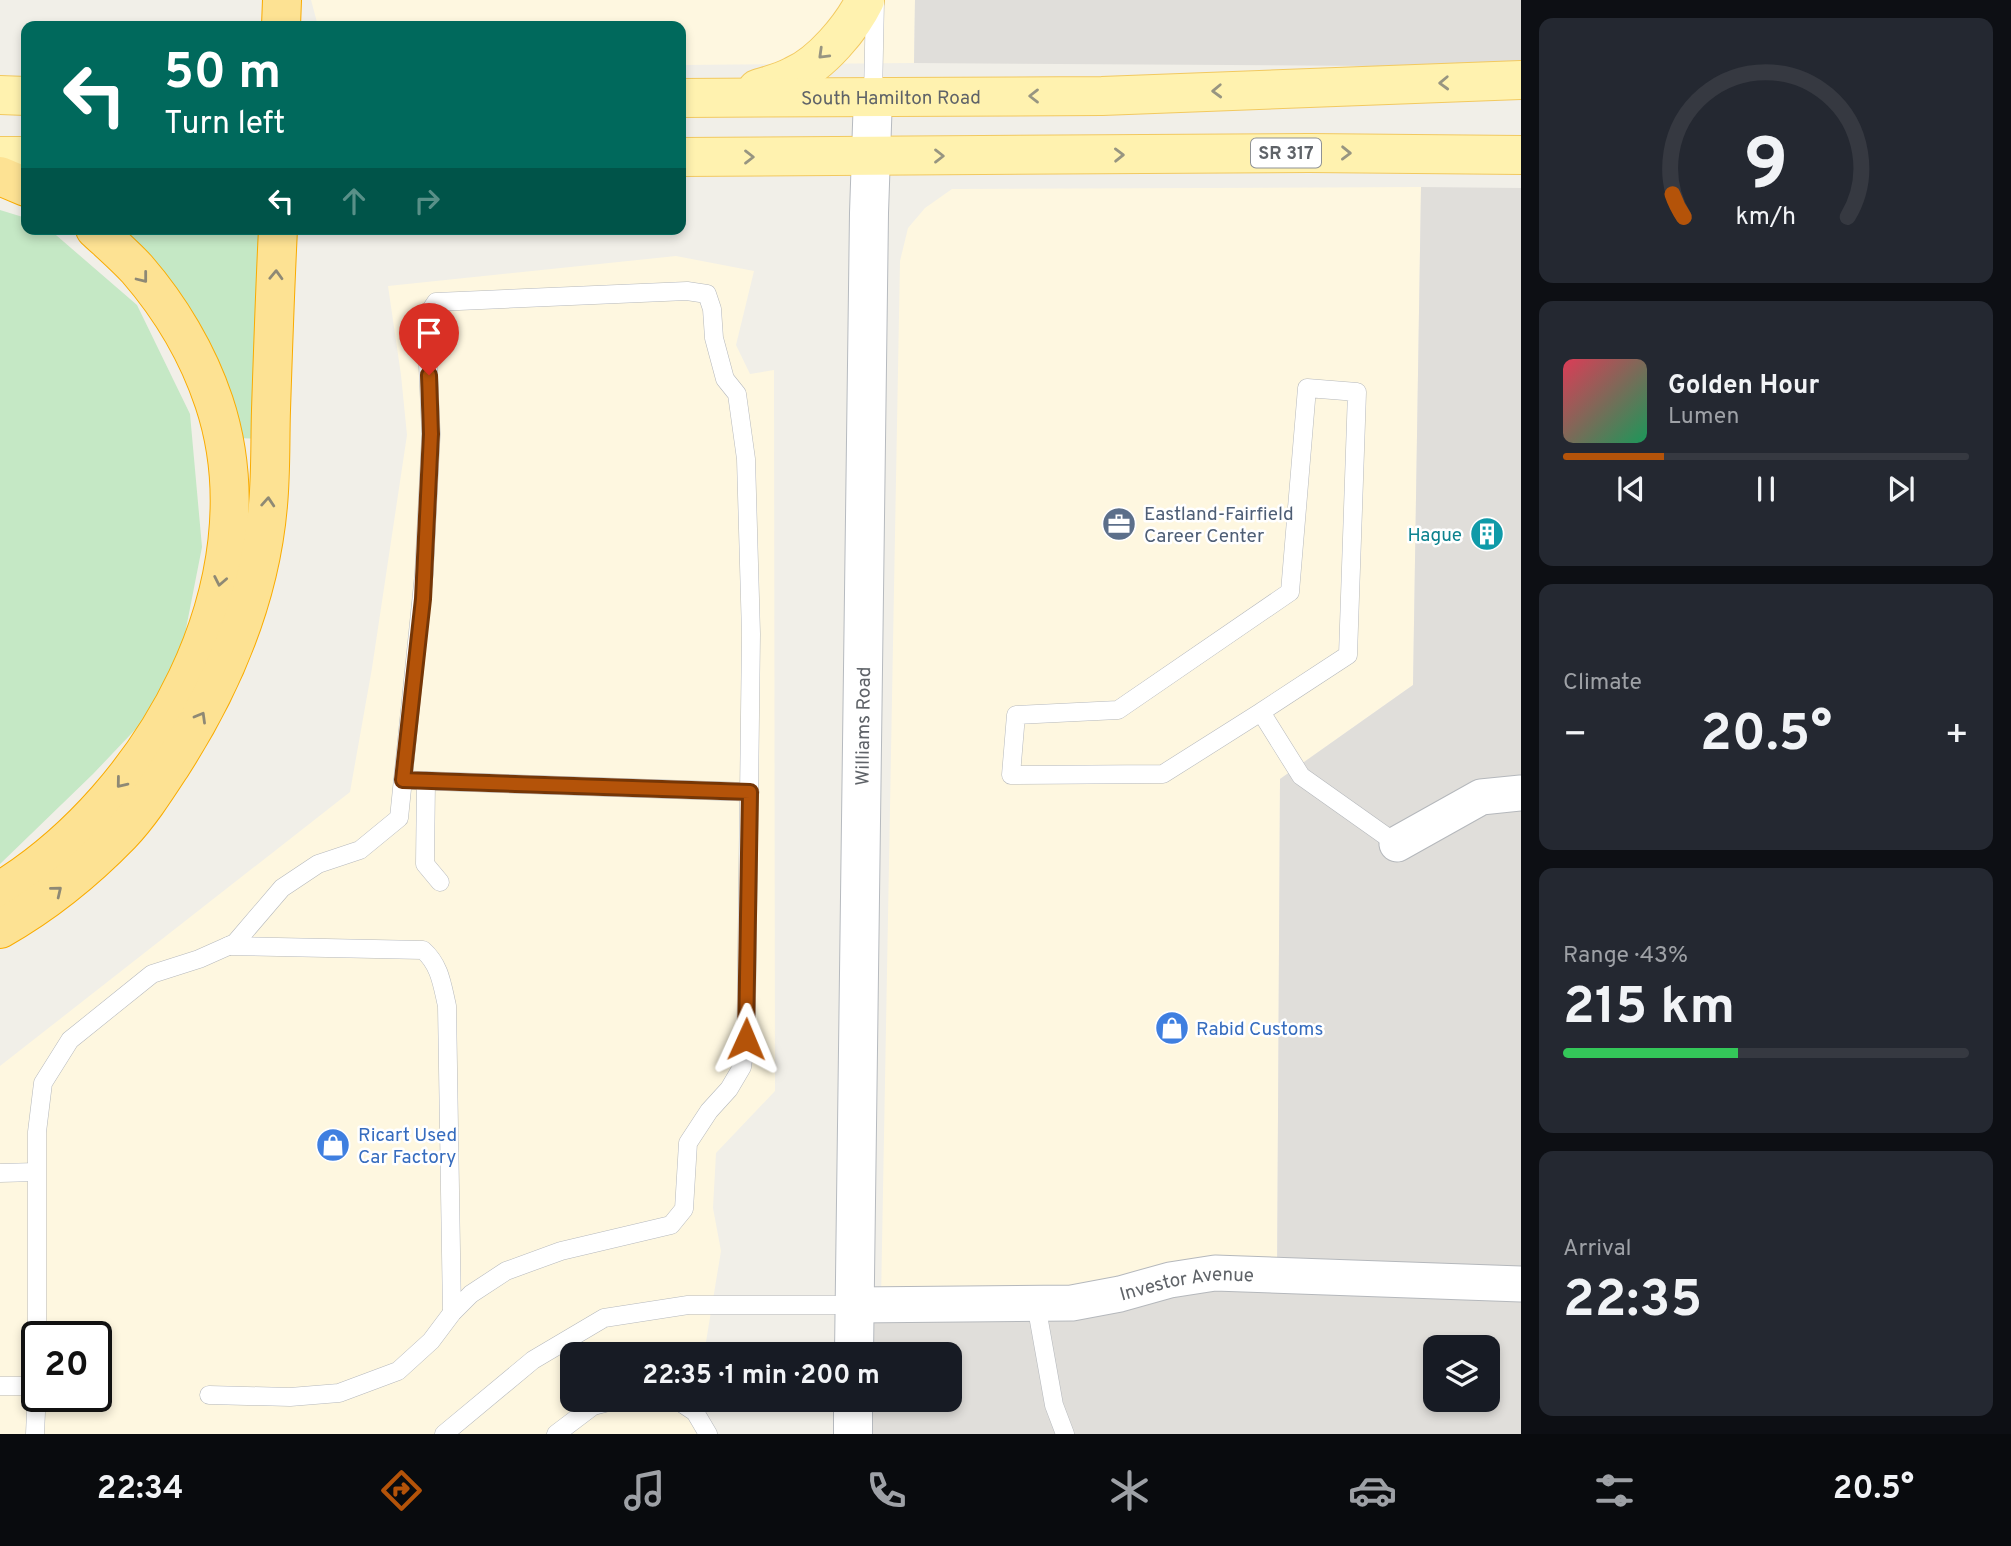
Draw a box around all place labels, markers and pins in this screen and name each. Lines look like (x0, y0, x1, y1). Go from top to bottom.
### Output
pin (399, 303, 459, 375)
place label: Eastland-Fairfield Career Center (1144, 503, 1294, 549)
office icon: Eastland-Fairfield Career Center (1100, 505, 1138, 543)
building icon: Hague (1468, 515, 1506, 553)
place label: Hague (1407, 524, 1462, 548)
shop icon: Rabid Customs (1153, 1009, 1191, 1047)
place label: Rabid Customs (1196, 1018, 1323, 1042)
place label: Ricart Used Car Factory (358, 1124, 457, 1170)
shop icon: Ricart Used Car Factory (314, 1126, 352, 1164)

